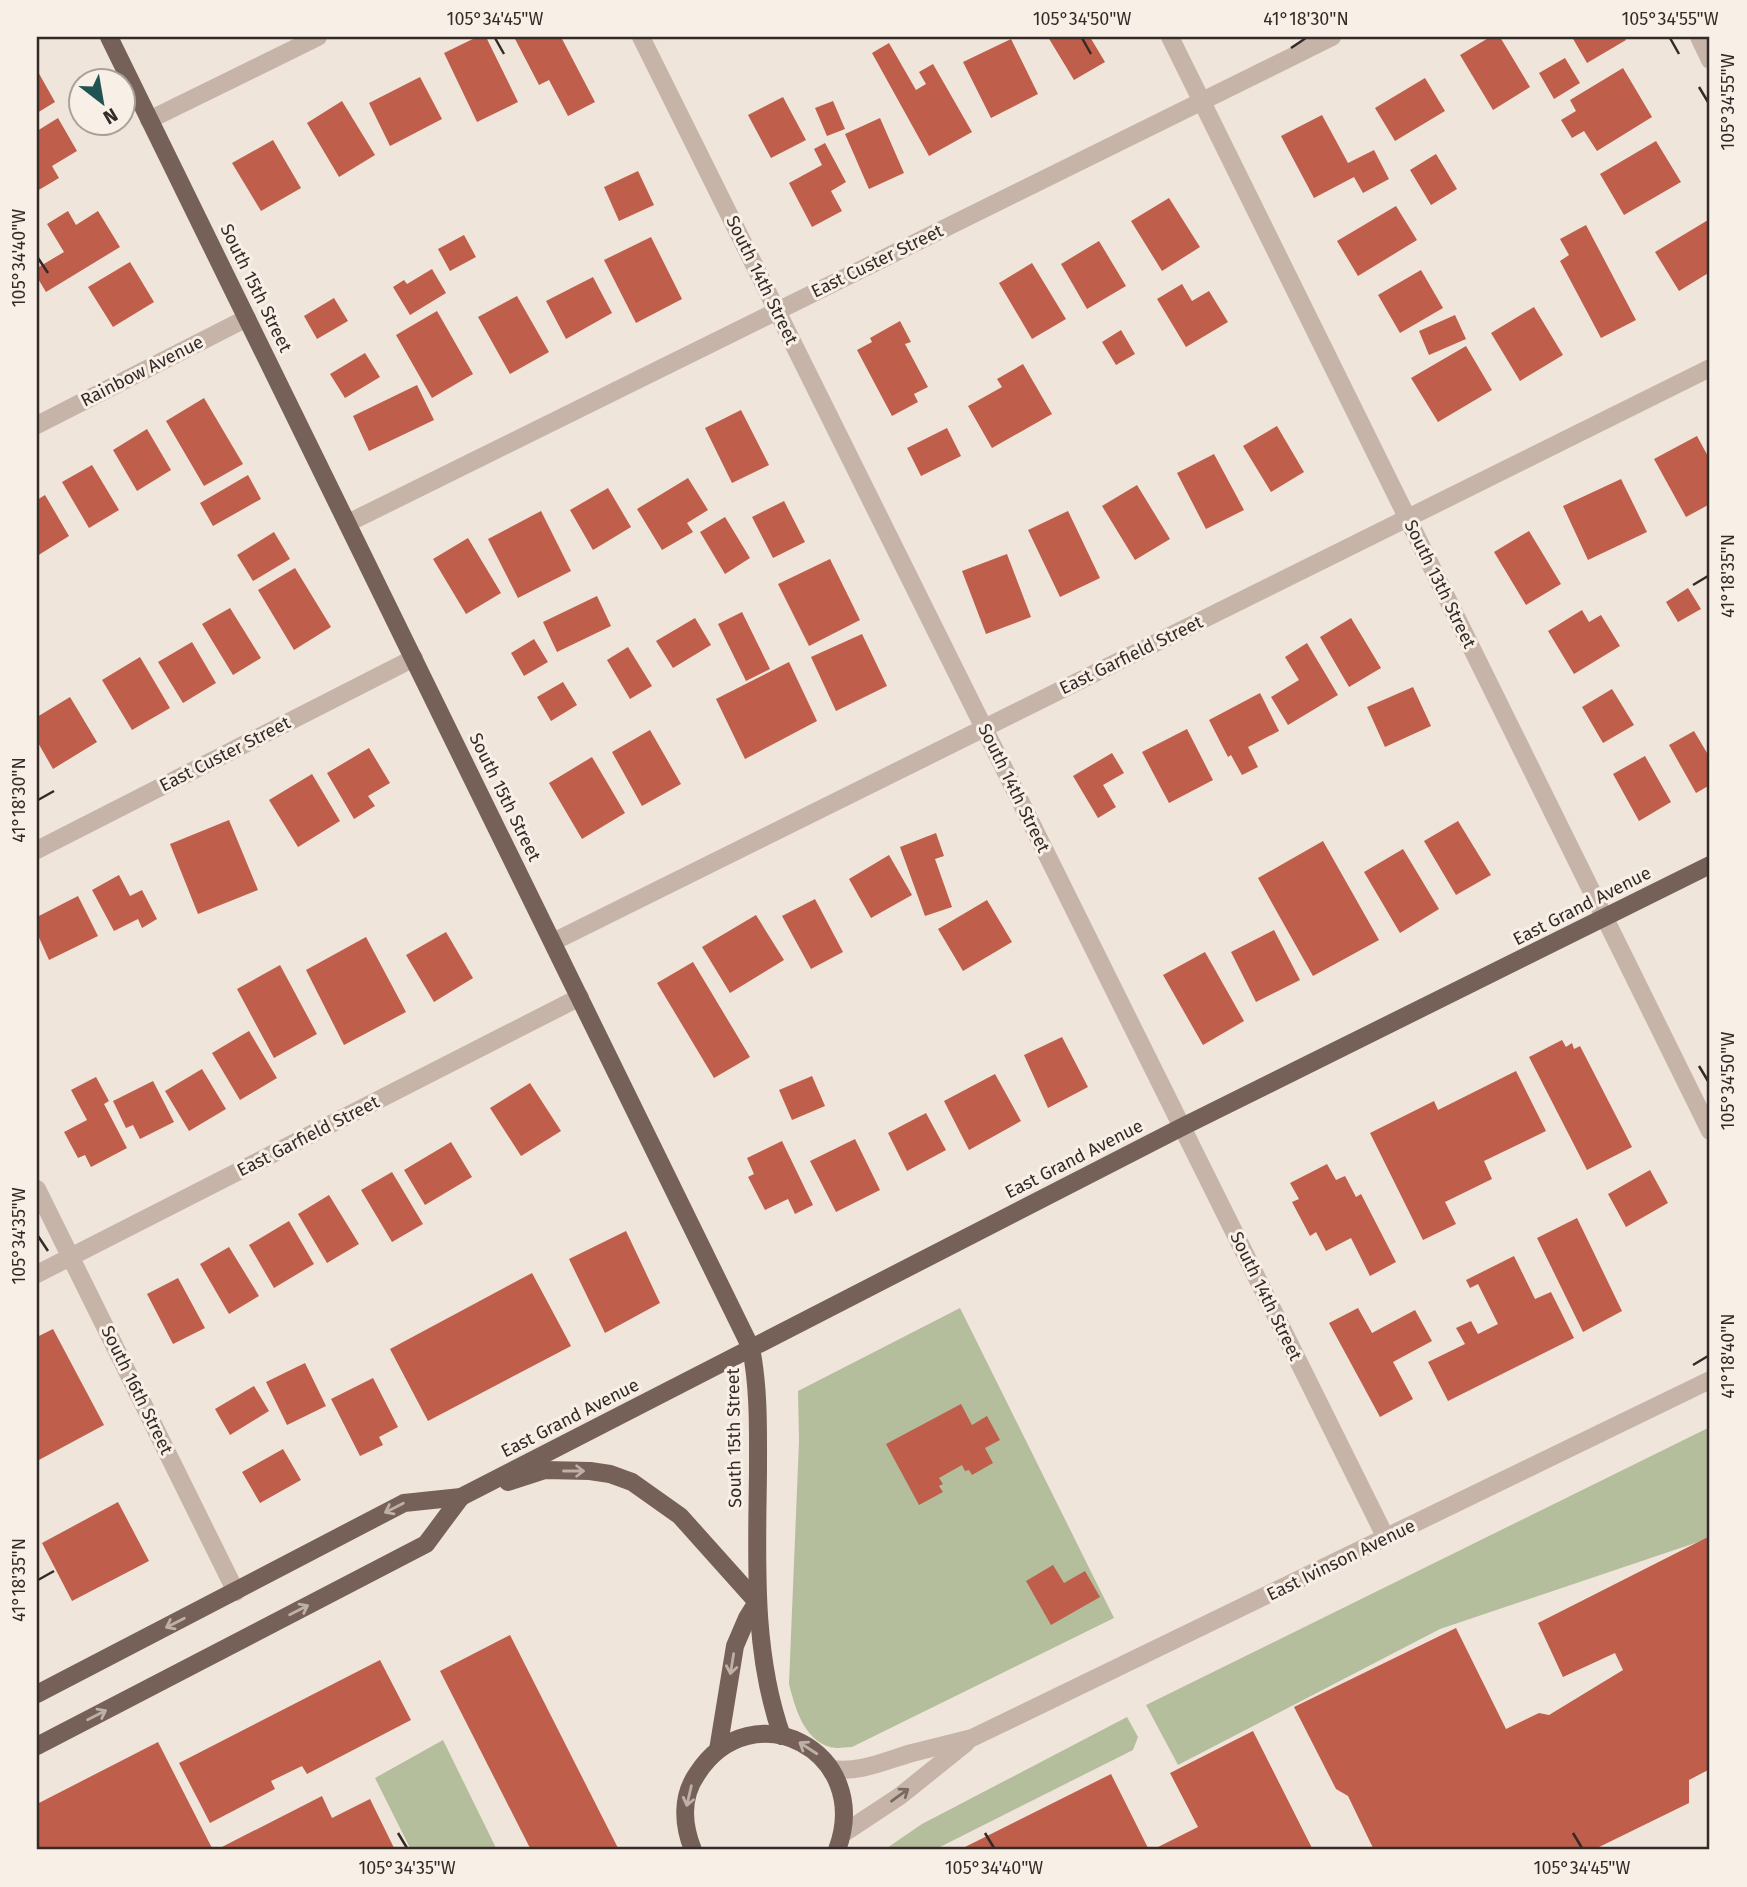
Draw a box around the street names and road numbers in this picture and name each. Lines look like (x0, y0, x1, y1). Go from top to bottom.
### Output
street label: South 14th Street (721, 212, 803, 348)
street label: East Custer Street (807, 219, 947, 302)
street label: South 15th Street (215, 220, 297, 356)
street label: Rainbow Avenue (77, 331, 207, 411)
street label: South 13th Street (1399, 516, 1481, 652)
street label: East Garfield Street (1056, 611, 1207, 699)
street label: East Custer Street (156, 711, 295, 796)
street label: South 14th Street (973, 720, 1055, 856)
street label: South 15th Street (464, 729, 546, 865)
street label: East Grand Avenue (1509, 862, 1655, 950)
street label: East Garfield Street (233, 1090, 383, 1181)
street label: East Grand Avenue (1001, 1115, 1147, 1203)
street label: South 14th Street (1225, 1228, 1307, 1364)
street label: South 16th Street (96, 1322, 178, 1458)
street label: South 15th Street (722, 1367, 746, 1508)
street label: East Grand Avenue (497, 1374, 643, 1462)
street label: East Ivinson Avenue (1263, 1515, 1419, 1605)

